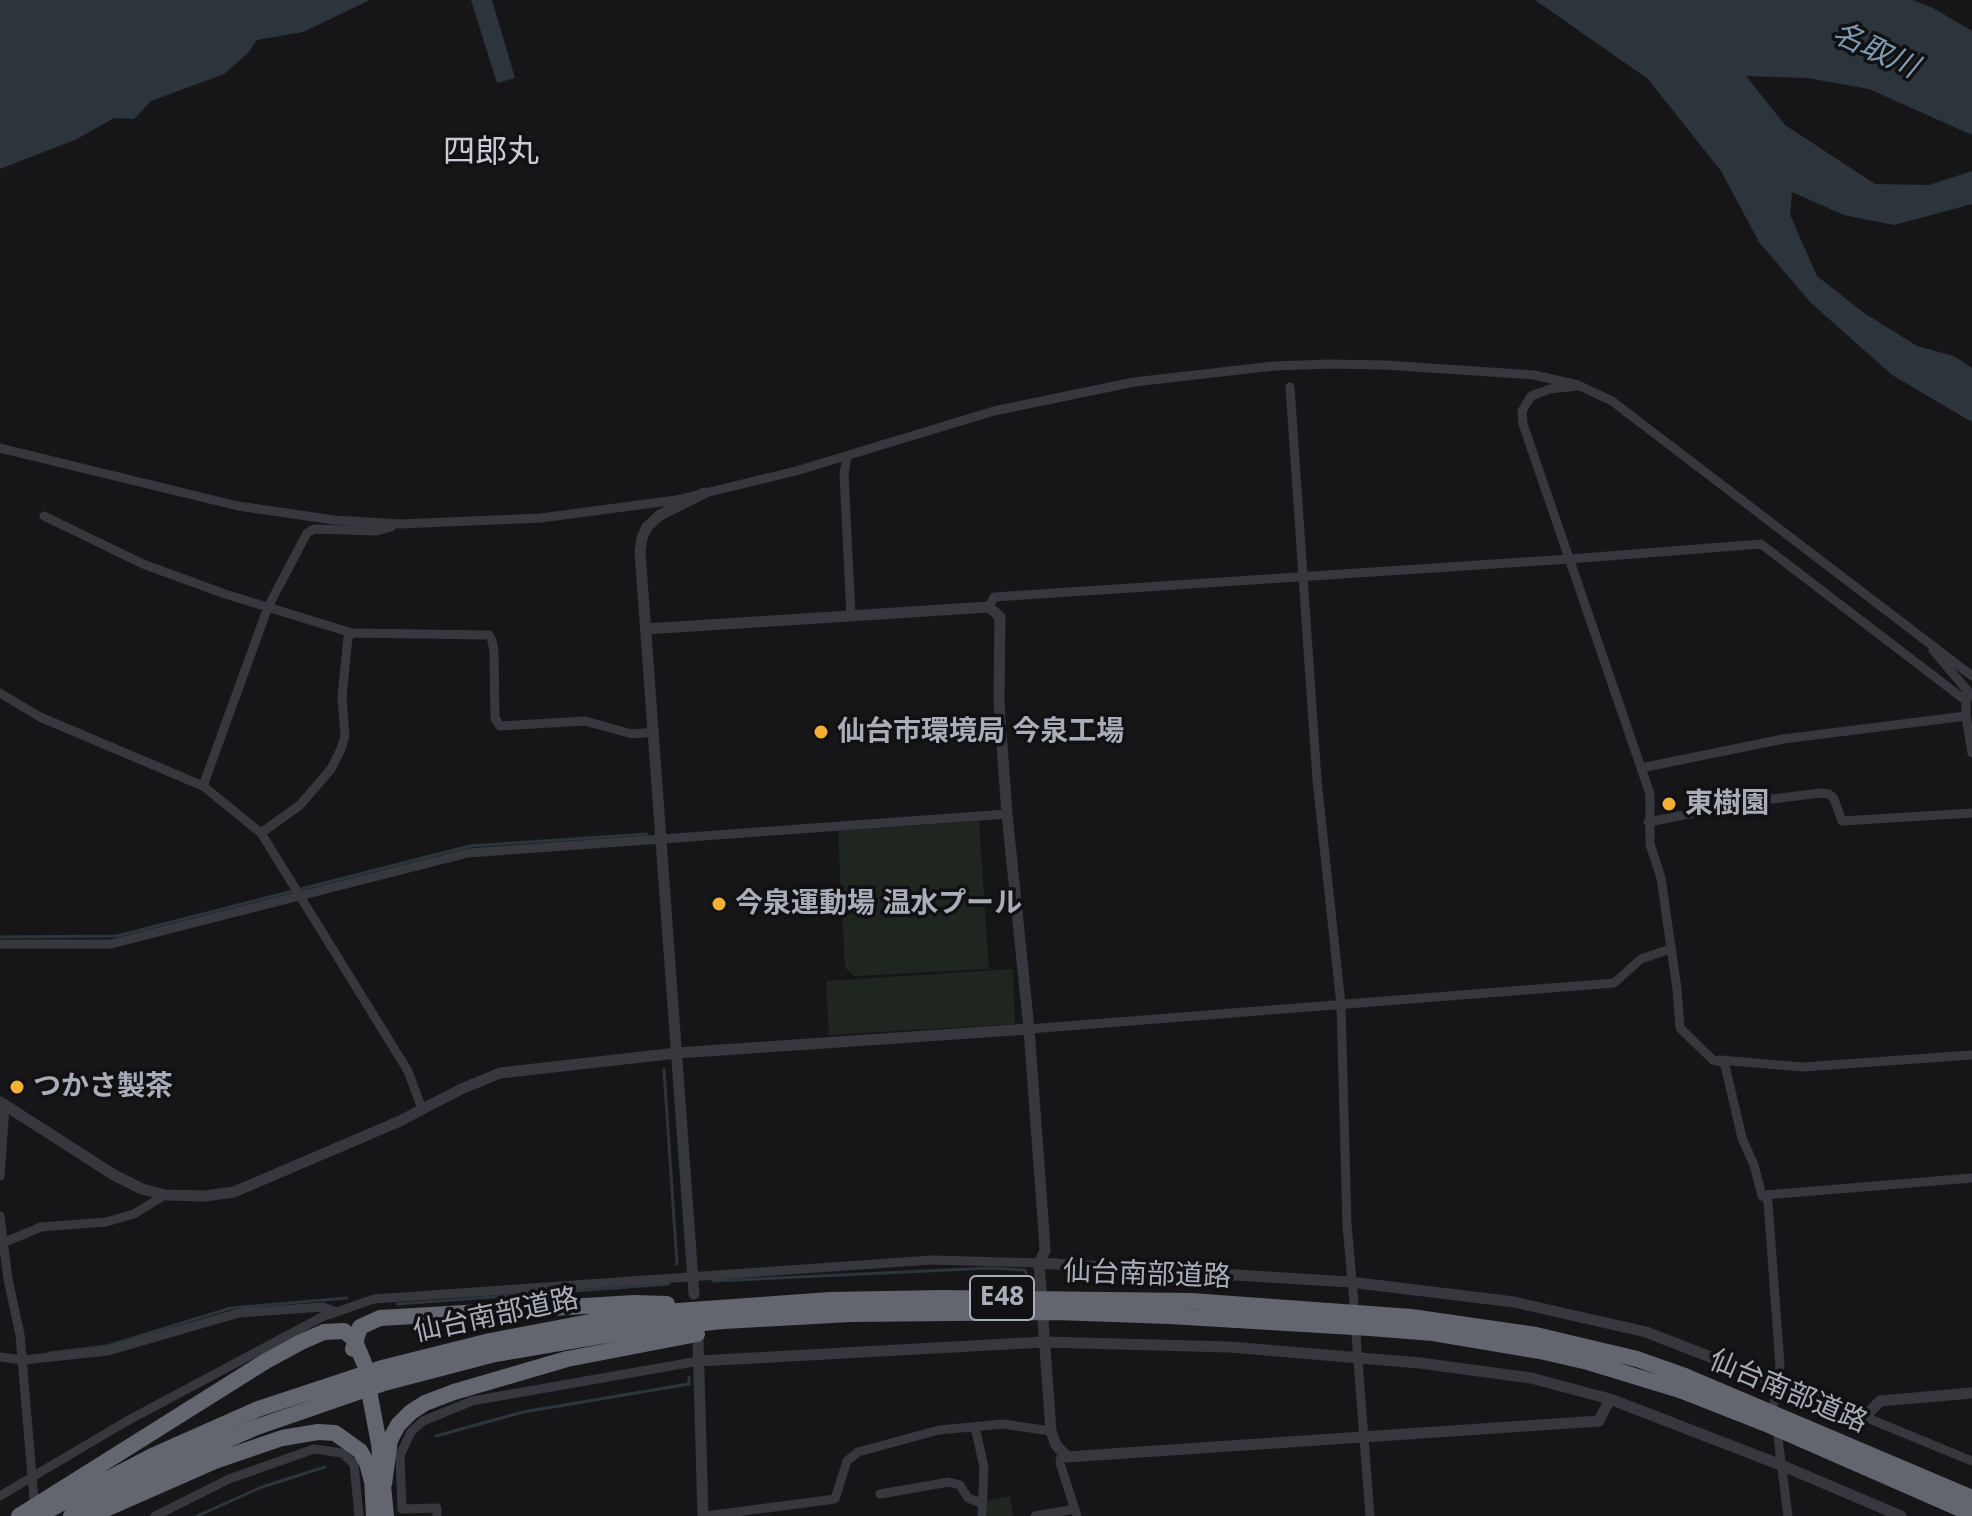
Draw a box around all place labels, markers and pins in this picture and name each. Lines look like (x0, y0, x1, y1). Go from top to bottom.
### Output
place label: 仙台市環境局 今泉工場 (837, 715, 1124, 749)
marker: 仙台市環境局 今泉工場 (812, 723, 830, 741)
place label: 東樹園 (1685, 787, 1769, 821)
marker: 東樹園 (1660, 795, 1678, 813)
place label: 今泉運動場 温水プール (735, 887, 1022, 921)
marker: 今泉運動場 温水プール (710, 895, 728, 913)
place label: つかさ製茶 (33, 1070, 173, 1104)
marker: つかさ製茶 (8, 1078, 26, 1096)

